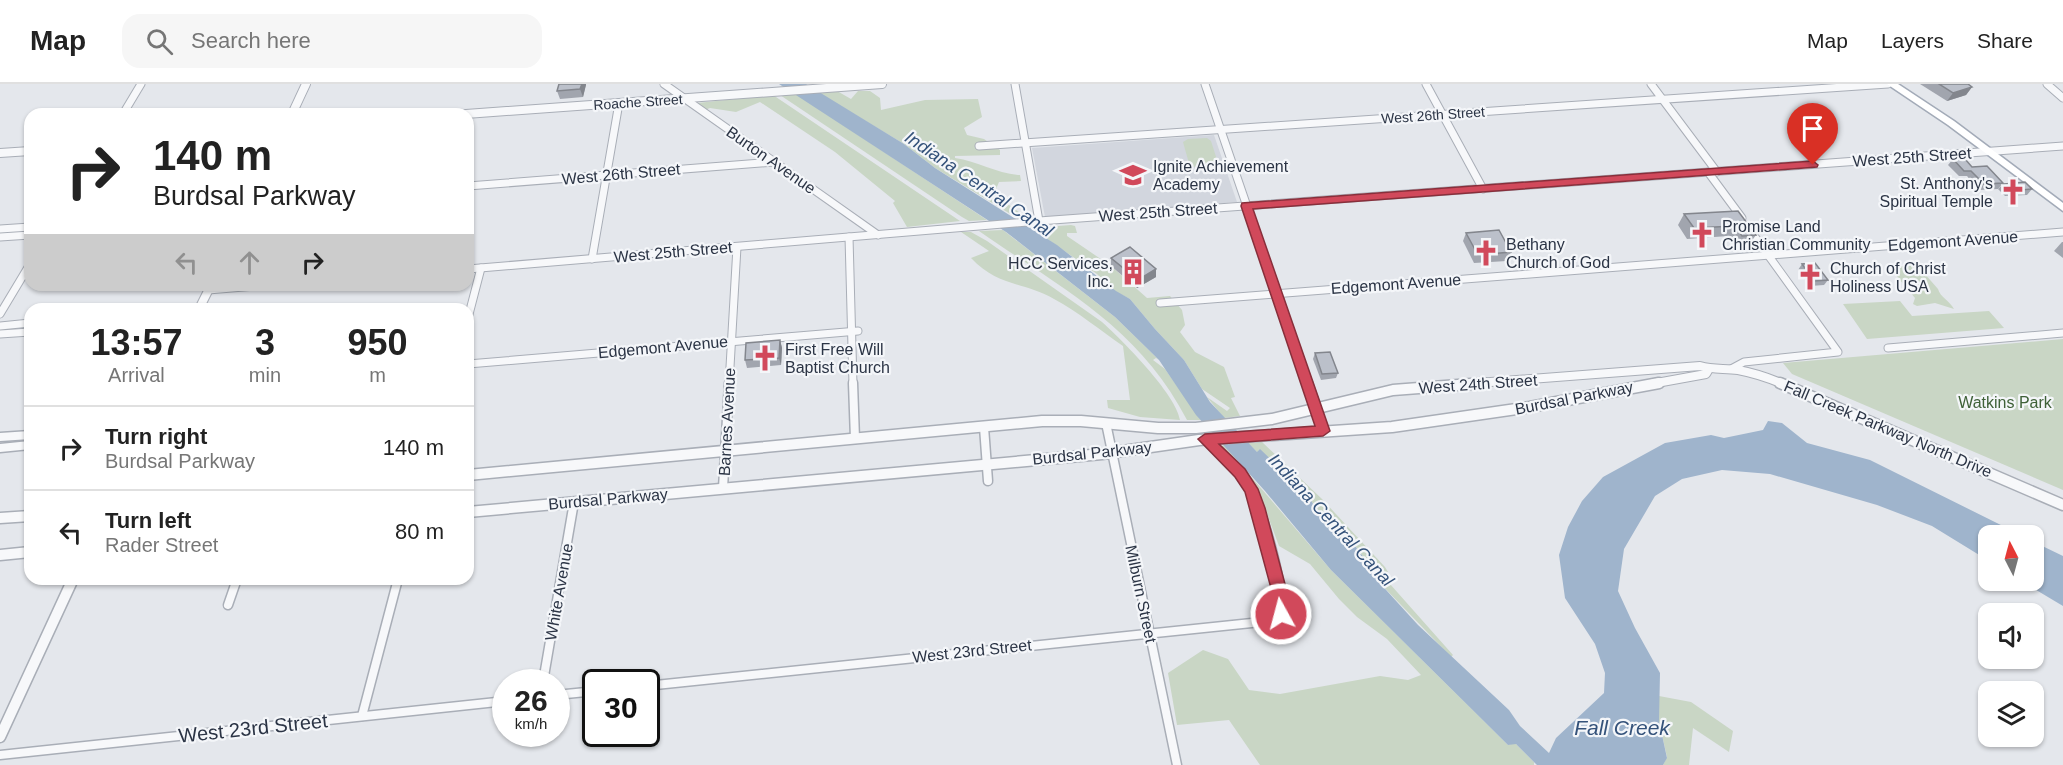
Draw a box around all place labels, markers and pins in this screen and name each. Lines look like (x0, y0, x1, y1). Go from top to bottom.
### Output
pin (1787, 103, 1838, 165)
place label: Ignite Achievement Academy (1153, 158, 1289, 193)
school or university icon: Ignite Achievement Academy (1118, 160, 1148, 190)
place label: St. Anthony's Spiritual Temple (1879, 175, 1993, 210)
church icon: St. Anthony's Spiritual Temple (1998, 177, 2028, 207)
place label: Promise Land Christian Community (1722, 218, 1870, 253)
church icon: Promise Land Christian Community (1687, 220, 1717, 250)
place label: Bethany Church of God (1506, 236, 1610, 271)
church icon: Bethany Church of God (1471, 238, 1501, 268)
place label: HCC Services, Inc. (1008, 255, 1113, 290)
building icon: HCC Services, Inc. (1118, 257, 1148, 287)
place label: Church of Christ Holiness USA (1830, 260, 1946, 295)
church icon: Church of Christ Holiness USA (1795, 262, 1825, 292)
place label: First Free Will Baptist Church (785, 341, 890, 376)
church icon: First Free Will Baptist Church (750, 343, 780, 373)

